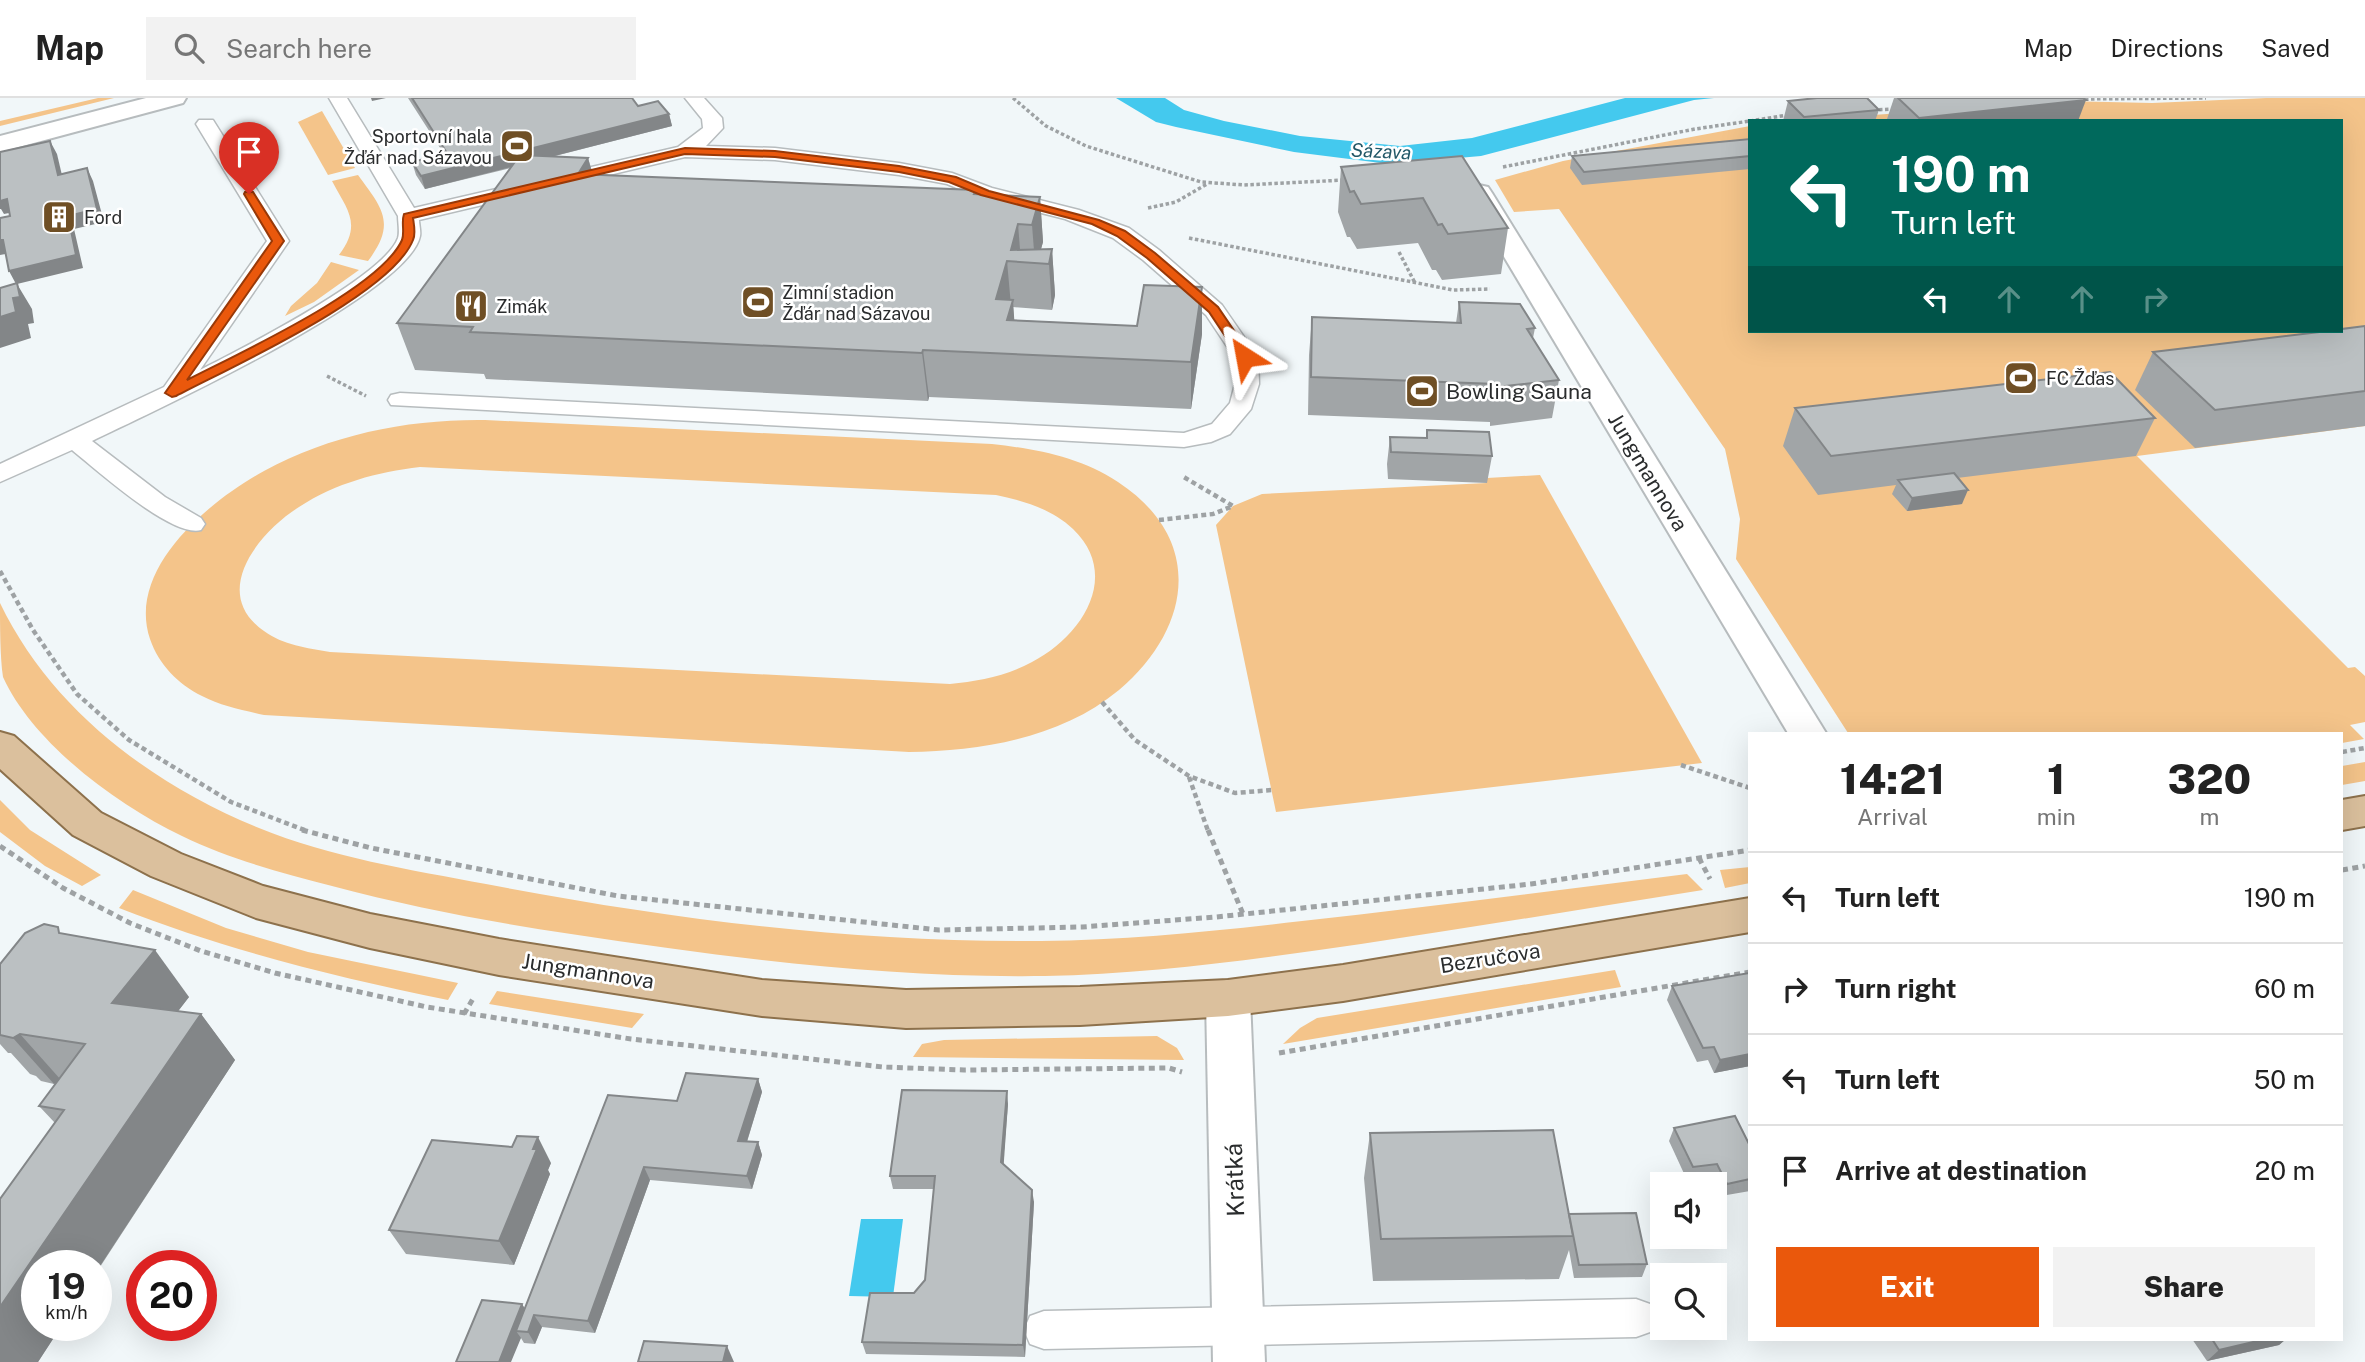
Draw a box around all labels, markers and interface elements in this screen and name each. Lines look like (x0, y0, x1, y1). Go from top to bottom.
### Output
search box (146, 17, 636, 80)
text: Map (35, 29, 104, 67)
icon: search (170, 29, 208, 67)
text: Search here (226, 33, 372, 64)
text: Map (2024, 34, 2073, 62)
text: Directions (2111, 34, 2223, 62)
text: Saved (2261, 34, 2330, 62)
pin (219, 122, 279, 194)
place label: Sportovní hala Žďár nad Sázavou (344, 126, 492, 168)
sports icon: Sportovní hala Žďár nad Sázavou (498, 127, 536, 165)
icon: arrive (230, 133, 268, 171)
water label: Sázava (1350, 138, 1412, 164)
text: 190 m (1891, 145, 2031, 203)
icon: left (1776, 147, 1867, 238)
building icon: Ford (40, 198, 78, 236)
text: Turn left (1891, 204, 2016, 241)
place label: Ford (84, 207, 122, 228)
icon: left (1917, 280, 1955, 318)
icon: ahead (1990, 280, 2028, 318)
icon: ahead (2063, 280, 2101, 318)
icon: right (2136, 280, 2174, 318)
place label: Zimní stadion Žďár nad Sázavou (782, 282, 930, 324)
sports icon: Zimní stadion Žďár nad Sázavou (739, 283, 777, 321)
restaurant icon: Zimák (452, 287, 490, 325)
place label: Zimák (496, 296, 547, 317)
position arrow (1208, 320, 1282, 394)
sports icon: FC Žďas (2002, 359, 2040, 397)
place label: FC Žďas (2046, 368, 2114, 389)
sports icon: Bowling Sauna (1403, 372, 1441, 410)
place label: Bowling Sauna (1446, 379, 1592, 404)
street label: Jungmannova (1603, 408, 1693, 536)
text: 14:21 (1840, 754, 1945, 803)
text: 1 (2047, 754, 2066, 803)
text: 320 (2168, 754, 2251, 803)
text: Arrival (1857, 803, 1928, 830)
text: min (2037, 803, 2076, 830)
text: m (2199, 803, 2219, 830)
icon: left (1776, 879, 1814, 917)
text: Turn left (1835, 882, 1940, 913)
text: 190 m (2244, 882, 2315, 913)
street label: Bezručova (1438, 938, 1542, 978)
street label: Jungmannova (520, 948, 656, 994)
icon: right (1776, 970, 1814, 1008)
text: Turn right (1835, 973, 1957, 1004)
text: 60 m (2254, 973, 2315, 1004)
icon: left (1776, 1061, 1814, 1099)
text: Turn left (1835, 1064, 1940, 1095)
text: 50 m (2254, 1064, 2315, 1095)
street label: Krátká (1219, 1143, 1249, 1217)
icon: arrive (1776, 1152, 1814, 1190)
text: Arrive at destination (1835, 1155, 2087, 1186)
text: 20 m (2255, 1155, 2315, 1186)
map controls (1650, 1172, 1727, 1340)
button: sound (1650, 1172, 1727, 1249)
button: Exit (1776, 1247, 2039, 1327)
button: Share (2053, 1247, 2315, 1327)
speed limit sign: 20 (126, 1250, 217, 1341)
button: search (1650, 1263, 1727, 1340)
text: 19 (47, 1266, 86, 1307)
text: km/h (45, 1302, 88, 1323)

